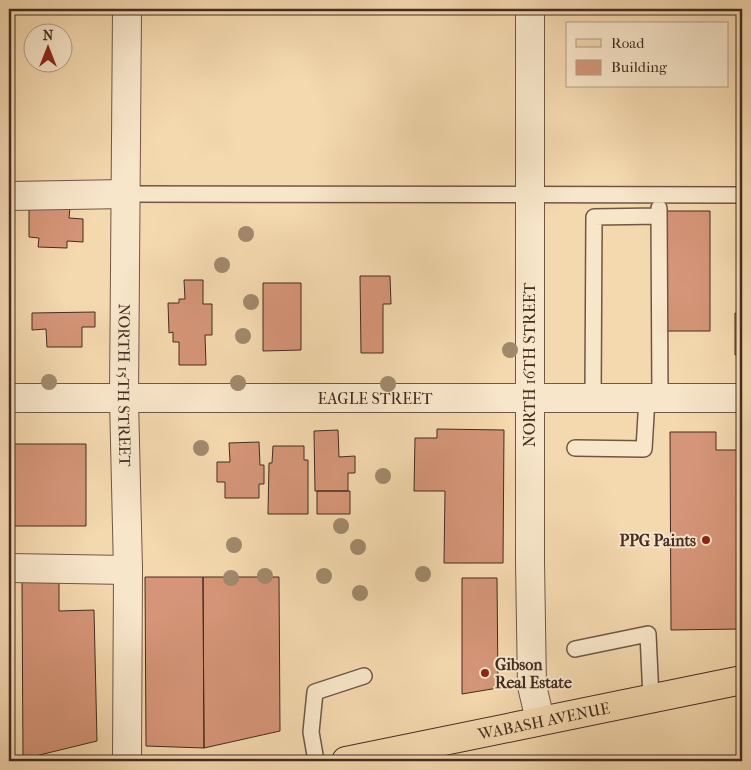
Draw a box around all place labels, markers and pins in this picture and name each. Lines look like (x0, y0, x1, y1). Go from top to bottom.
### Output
place label: PPG Paints (620, 531, 696, 550)
marker: PPG Paints (700, 534, 712, 546)
place label: Gibson Real Estate (495, 655, 572, 692)
marker: Gibson Real Estate (479, 667, 491, 679)

